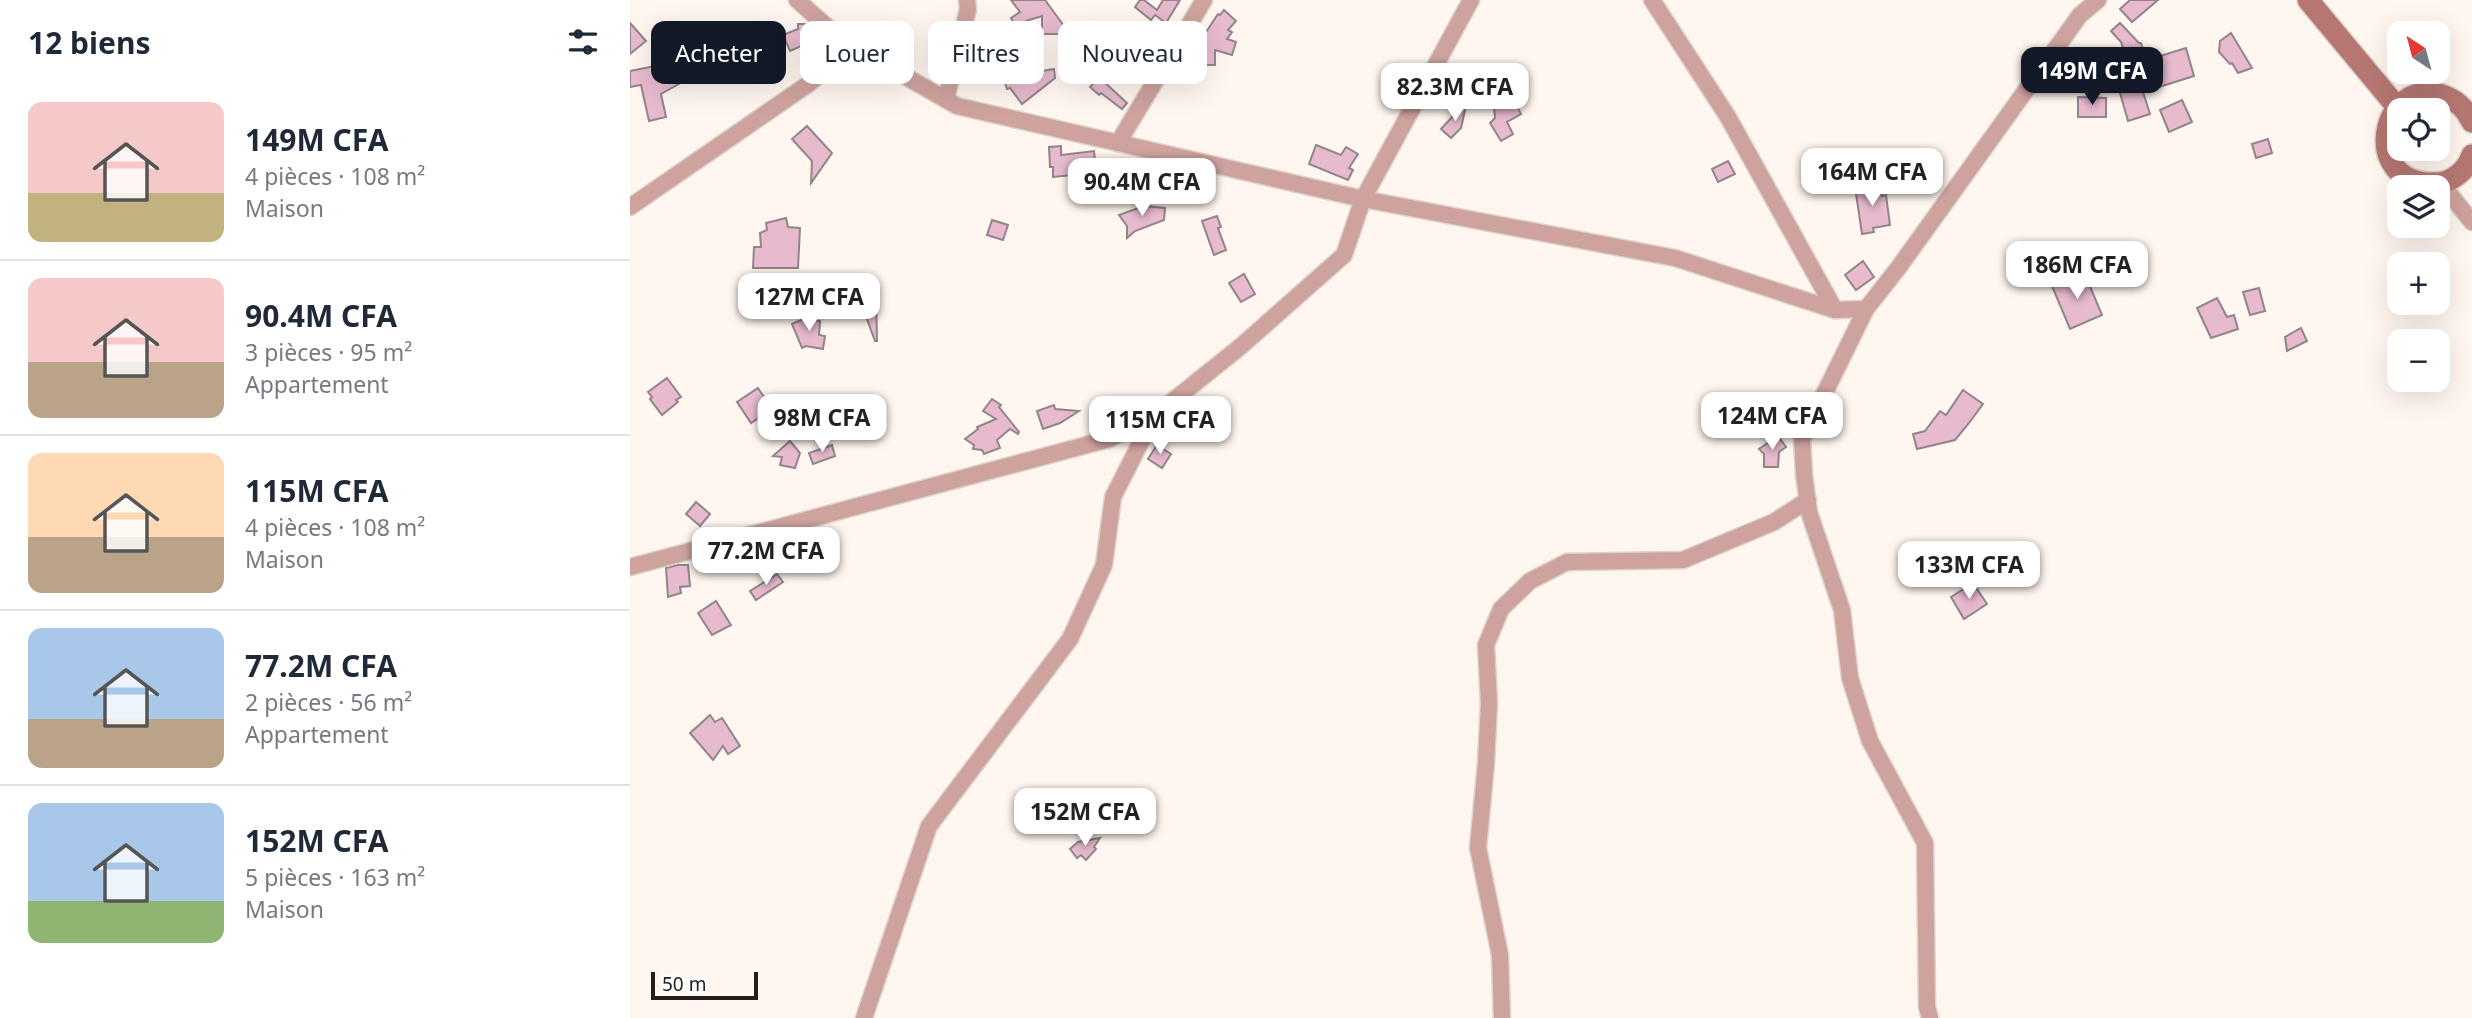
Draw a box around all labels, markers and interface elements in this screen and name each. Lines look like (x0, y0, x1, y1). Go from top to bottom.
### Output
chip: Acheter (651, 21, 786, 84)
chip: Louer (800, 21, 914, 84)
chip: Filtres (928, 21, 1044, 84)
chip: Nouveau (1058, 21, 1207, 84)
north arrow (2387, 21, 2450, 84)
map controls (2387, 21, 2450, 392)
text: 12 biens (28, 22, 151, 63)
icon: filters (564, 23, 602, 61)
pin: 149M CFA (2020, 48, 2164, 107)
text: 149M CFA (2037, 54, 2147, 86)
pin: 82.3M CFA (1375, 64, 1535, 123)
text: 82.3M CFA (1397, 70, 1513, 102)
button: locate (2387, 98, 2450, 161)
text: 149M CFA (245, 119, 388, 160)
icon: home (84, 130, 168, 214)
pin: 164M CFA (1800, 148, 1944, 208)
text: 164M CFA (1817, 155, 1927, 187)
pin: 90.4M CFA (1062, 158, 1222, 218)
text: 4 pièces · 108 m² (245, 160, 425, 192)
text: 90.4M CFA (1084, 165, 1200, 197)
button: layers (2387, 175, 2450, 238)
text: Maison (245, 192, 324, 224)
pin: 186M CFA (2005, 242, 2149, 301)
text: 186M CFA (2022, 248, 2132, 280)
button: + (2387, 252, 2450, 315)
pin: 127M CFA (737, 274, 881, 333)
text: 127M CFA (754, 280, 864, 312)
text: 90.4M CFA (245, 295, 397, 336)
icon: home (84, 306, 168, 390)
button: − (2387, 329, 2450, 392)
text: 3 pièces · 95 m² (245, 336, 412, 368)
text: Appartement (245, 368, 389, 400)
pin: 124M CFA (1700, 392, 1844, 452)
pin: 98M CFA (757, 394, 887, 454)
pin: 115M CFA (1088, 396, 1232, 456)
text: 124M CFA (1717, 399, 1827, 431)
text: 98M CFA (774, 401, 870, 433)
text: 115M CFA (1105, 403, 1215, 435)
text: 115M CFA (245, 470, 388, 511)
icon: home (84, 481, 168, 565)
text: 4 pièces · 108 m² (245, 511, 425, 543)
pin: 77.2M CFA (686, 528, 846, 587)
text: 77.2M CFA (708, 534, 824, 566)
pin: 133M CFA (1897, 542, 2041, 601)
text: Maison (245, 543, 324, 575)
text: 133M CFA (1914, 548, 2024, 580)
text: 77.2M CFA (245, 645, 397, 686)
icon: home (84, 656, 168, 740)
text: 2 pièces · 56 m² (245, 686, 412, 718)
text: Appartement (245, 718, 389, 750)
pin: 152M CFA (1013, 788, 1157, 848)
text: 152M CFA (1030, 795, 1140, 827)
text: 152M CFA (245, 820, 388, 861)
icon: home (84, 831, 168, 915)
text: 5 pièces · 163 m² (245, 861, 425, 893)
text: Maison (245, 893, 324, 925)
scale bar (651, 969, 758, 1001)
text: 50 m (662, 971, 706, 997)

